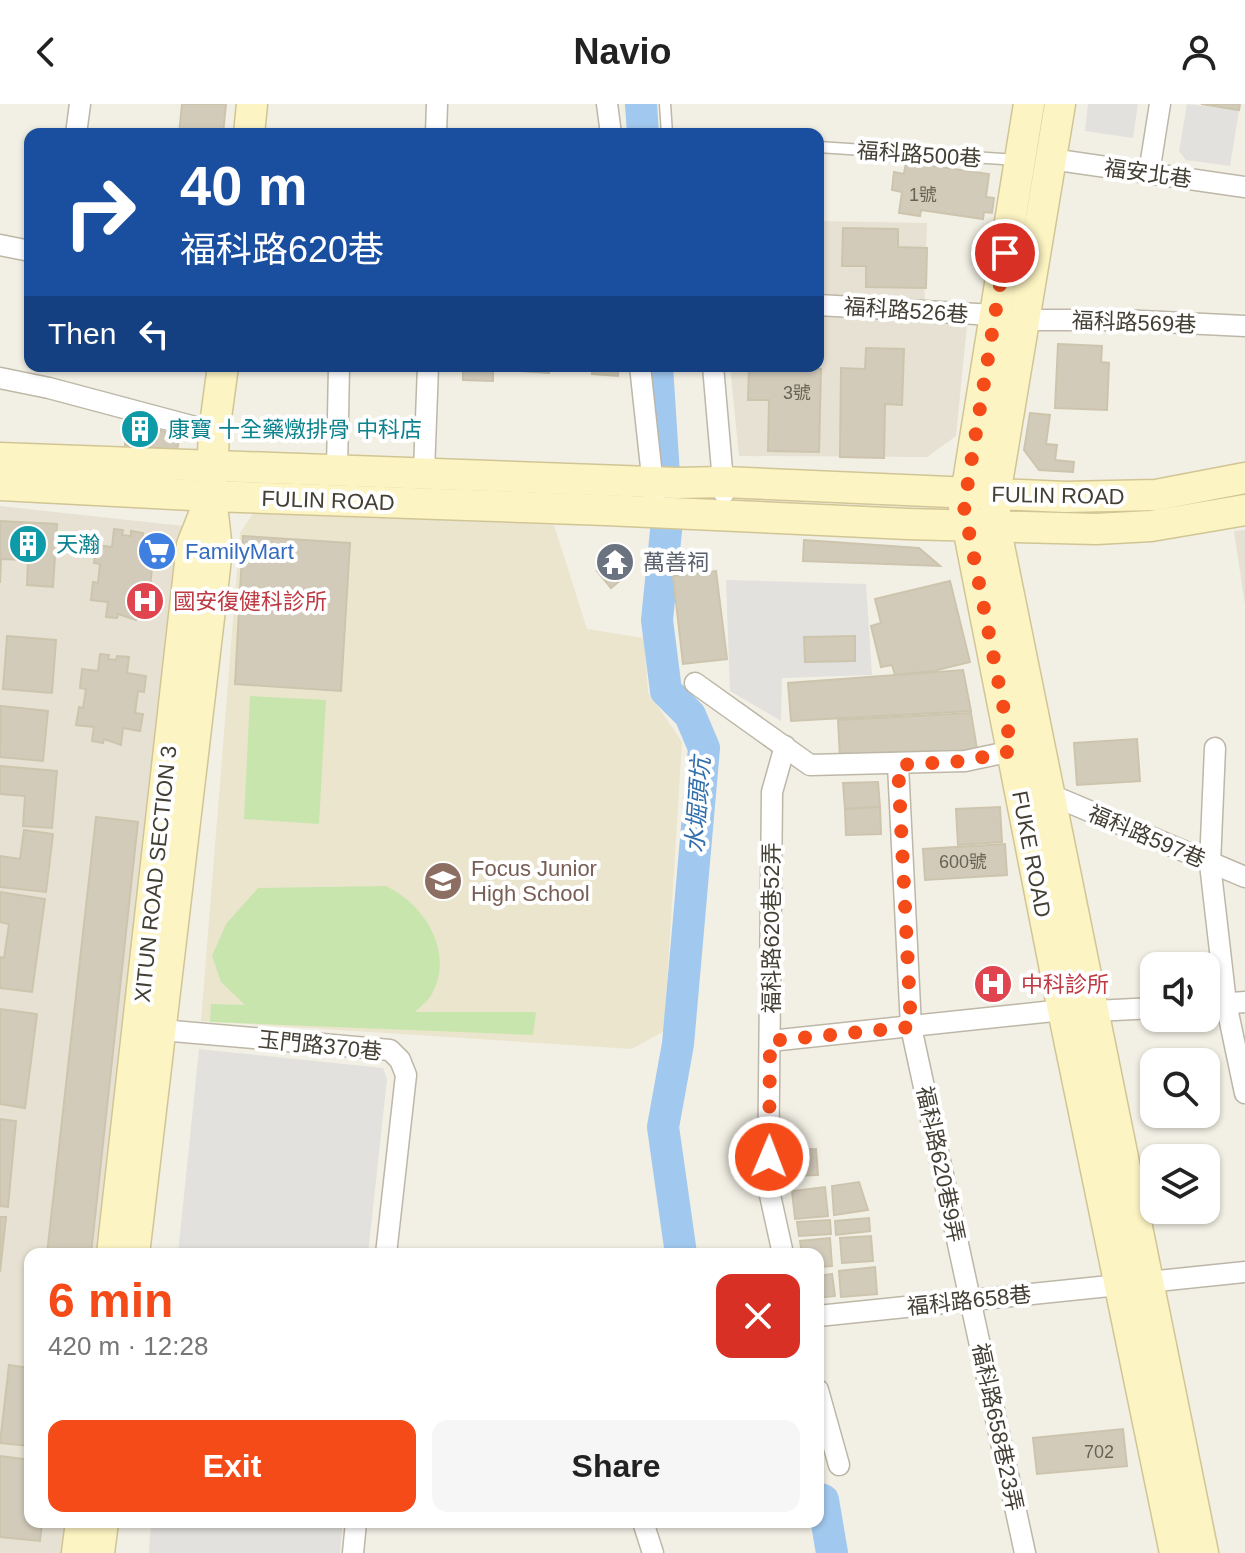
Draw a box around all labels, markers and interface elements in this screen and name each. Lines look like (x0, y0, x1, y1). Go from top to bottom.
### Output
icon: back (24, 30, 68, 74)
icon: person (1177, 30, 1221, 74)
text: Navio (573, 31, 672, 72)
street label: 福科路500巷 (856, 138, 982, 171)
text: 40 m (180, 154, 308, 217)
street label: 福安北巷 (1103, 155, 1193, 192)
icon: right (48, 160, 152, 264)
house number: 1號 (909, 185, 937, 205)
pin (971, 219, 1039, 287)
text: 福科路620巷 (180, 229, 384, 270)
icon: arrive (983, 231, 1027, 275)
street label: 福科路526巷 (843, 294, 969, 327)
street label: 福科路569巷 (1071, 308, 1197, 337)
icon: left (132, 312, 176, 356)
text: Then (48, 317, 116, 350)
house number: 3號 (783, 383, 811, 403)
building icon: 康寶 十全藥燉排骨 中科店 (119, 408, 161, 450)
place label: 康寶 十全藥燉排骨 中科店 (168, 417, 422, 442)
street label: FULIN ROAD (991, 482, 1125, 509)
street label: FULIN ROAD (261, 486, 395, 515)
building icon: 天瀚 (7, 523, 49, 565)
supermarket icon: FamilyMart (136, 530, 178, 572)
place label: 天瀚 (56, 532, 100, 557)
place label: FamilyMart (185, 539, 294, 564)
temple icon: 萬善祠 (594, 541, 636, 583)
place label: 萬善祠 (643, 550, 709, 575)
hospital icon: 國安復健科診所 (124, 580, 166, 622)
place label: 國安復健科診所 (173, 589, 327, 614)
street label: XITUN ROAD SECTION 3 (130, 744, 181, 1004)
water label: 水堀頭坑 (681, 753, 715, 854)
street label: FUKE ROAD (1007, 789, 1056, 919)
street label: 福科路597巷 (1085, 801, 1209, 872)
street label: 福科路620巷52弄 (759, 842, 784, 1014)
house number: 600號 (939, 852, 987, 872)
place label: Focus Junior High School (471, 856, 597, 906)
school or university icon: Focus Junior High School (422, 860, 464, 902)
map controls (1140, 952, 1220, 1224)
button: sound (1140, 952, 1220, 1032)
hospital icon: 中科診所 (972, 963, 1014, 1005)
place label: 中科診所 (1021, 972, 1109, 997)
street label: 玉門路370巷 (257, 1027, 383, 1064)
button: search (1140, 1048, 1220, 1128)
street label: 福科路620巷9弄 (912, 1084, 969, 1244)
position arrow (727, 1115, 811, 1199)
button: layers (1140, 1144, 1220, 1224)
text: 6 min (48, 1274, 173, 1327)
button: close (716, 1274, 800, 1358)
street label: 福科路658巷 (906, 1282, 1032, 1319)
text: 420 m · 12:28 (48, 1331, 208, 1361)
street label: 福科路658巷23弄 (967, 1341, 1028, 1513)
button: Exit (48, 1420, 416, 1512)
button: Share (432, 1420, 800, 1512)
house number: 702 (1084, 1442, 1114, 1462)

